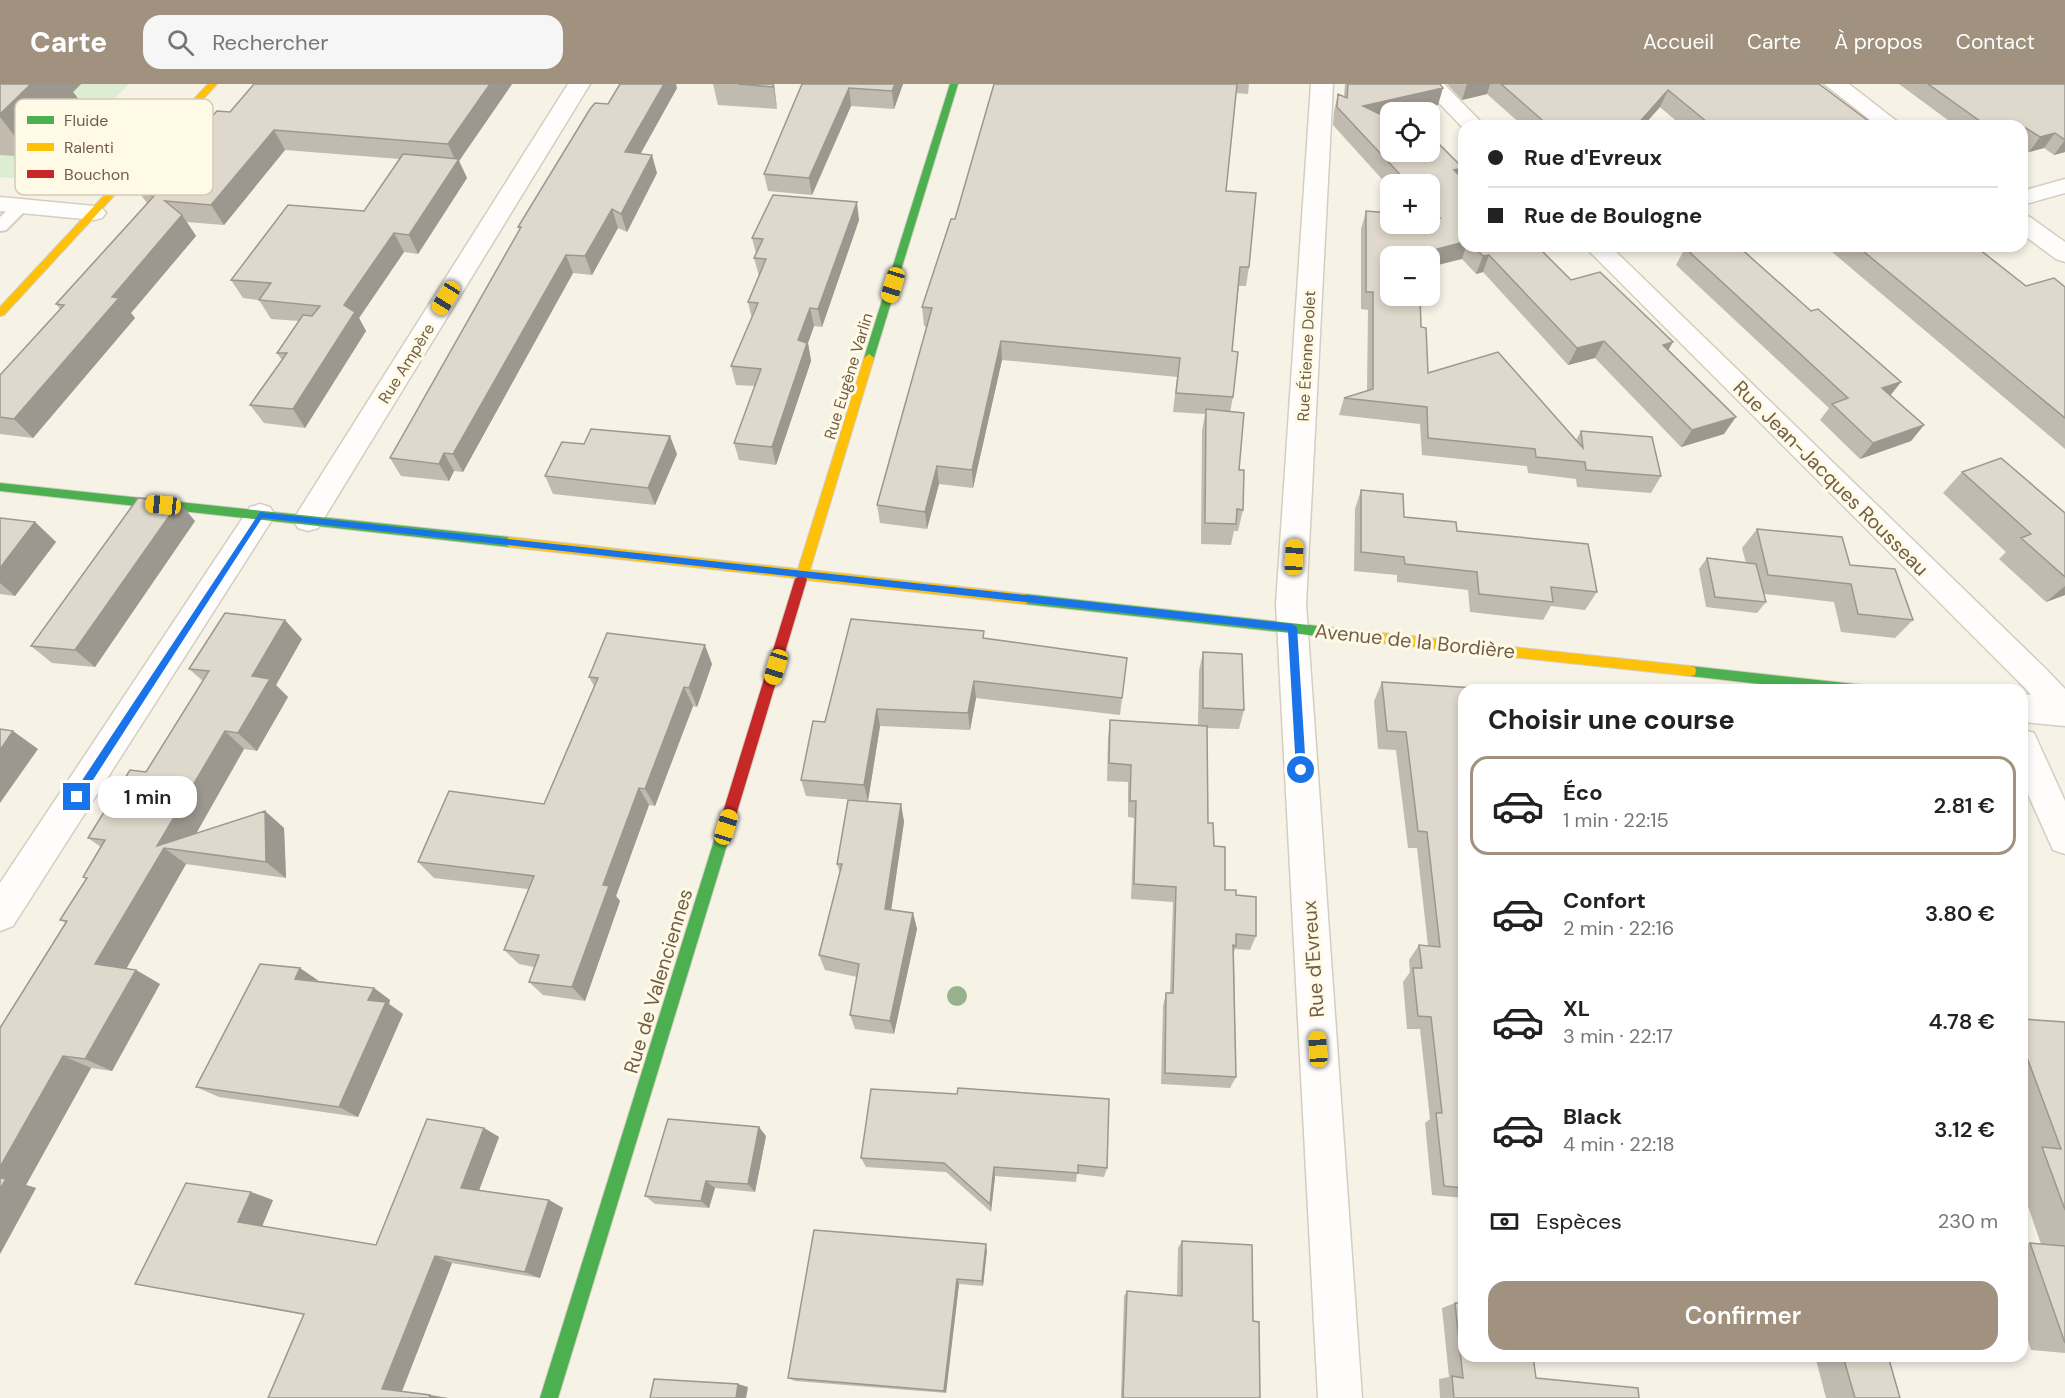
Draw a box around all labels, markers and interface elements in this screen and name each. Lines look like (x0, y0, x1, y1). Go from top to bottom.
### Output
search box (143, 15, 563, 69)
text: Carte (30, 24, 107, 61)
icon: search (164, 26, 197, 59)
text: Rechercher (212, 28, 328, 57)
text: Accueil (1643, 28, 1714, 56)
text: Carte (1747, 28, 1801, 56)
text: À propos (1834, 28, 1923, 56)
text: Contact (1956, 28, 2035, 56)
legend (15, 99, 213, 195)
map controls (1380, 102, 1440, 306)
button: locate (1380, 102, 1440, 162)
text: Fluide (64, 110, 108, 131)
text: Ralenti (64, 137, 114, 158)
text: Rue d'Evreux (1524, 143, 1662, 172)
text: Bouchon (64, 164, 129, 185)
button: + (1380, 174, 1440, 234)
text: Rue de Boulogne (1524, 201, 1702, 230)
button: − (1380, 246, 1440, 306)
car (879, 265, 907, 305)
car (429, 278, 463, 318)
street label: Rue Étienne Dolet (1293, 290, 1320, 422)
street label: Rue Eugène Varlin (819, 310, 878, 442)
street label: Rue Ampère (373, 319, 439, 407)
street label: Rue Jean-Jacques Rousseau (1728, 375, 1934, 581)
car (144, 494, 182, 516)
car (1284, 539, 1304, 575)
street label: Avenue de la Bordière (1314, 618, 1516, 664)
car (762, 647, 790, 687)
text: Choisir une course (1488, 702, 1735, 737)
route start (1287, 756, 1314, 783)
callout: 1 min (98, 776, 197, 818)
text: Éco (1563, 778, 1603, 807)
icon: car (1491, 779, 1545, 833)
route end (63, 783, 90, 810)
text: 1 min (124, 784, 171, 810)
text: 2.81 € (1934, 791, 1995, 820)
car (712, 807, 740, 847)
text: 1 min · 22:15 (1563, 807, 1669, 833)
street label: Rue de Valenciennes (618, 886, 698, 1076)
text: Confort (1563, 886, 1646, 915)
icon: car (1491, 887, 1545, 941)
street label: Rue d'Evreux (1296, 899, 1330, 1018)
text: 3.80 € (1925, 899, 1995, 928)
text: 2 min · 22:16 (1563, 915, 1674, 941)
text: XL (1563, 994, 1590, 1023)
icon: car (1491, 995, 1545, 1049)
text: 4.78 € (1928, 1007, 1995, 1036)
text: 3 min · 22:17 (1563, 1023, 1673, 1049)
car (1308, 1030, 1328, 1068)
text: Black (1563, 1102, 1622, 1131)
icon: car (1491, 1103, 1545, 1157)
text: 3.12 € (1934, 1115, 1995, 1144)
text: 4 min · 22:18 (1563, 1131, 1675, 1157)
icon: cash (1488, 1205, 1521, 1238)
text: Espèces (1536, 1207, 1622, 1236)
text: 230 m (1938, 1208, 1998, 1234)
button: Confirmer (1488, 1281, 1998, 1350)

